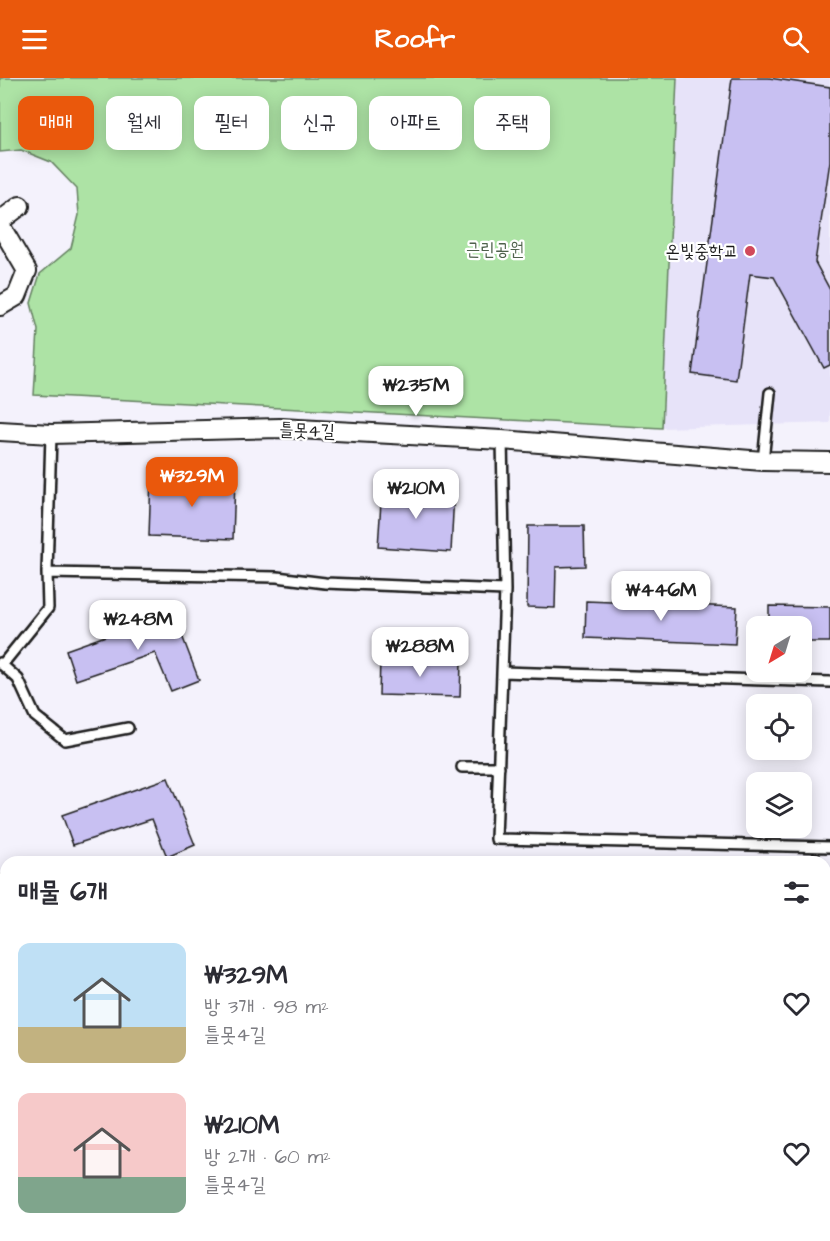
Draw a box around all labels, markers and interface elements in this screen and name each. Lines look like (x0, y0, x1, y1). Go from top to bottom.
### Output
text: Roofr (375, 20, 455, 58)
icon: menu (18, 23, 51, 56)
icon: search (779, 23, 812, 56)
chip: 매매 (18, 96, 94, 150)
chip: 월세 (106, 96, 182, 150)
chip: 필터 (194, 96, 269, 150)
chip: 신규 (281, 96, 357, 150)
chip: 아파트 (369, 96, 462, 150)
chip: 주택 (474, 96, 550, 150)
park label: 근린공원 (466, 237, 524, 262)
place label: 온빛중학교 (666, 239, 738, 264)
marker: 온빛중학교 (743, 244, 757, 258)
pin: ₩235M (374, 366, 458, 417)
text: ₩235M (382, 371, 450, 399)
street label: 틀못4길 (279, 417, 336, 444)
pin: ₩329M (150, 457, 234, 508)
text: ₩329M (160, 462, 224, 490)
pin: ₩210M (374, 469, 458, 520)
text: ₩210M (387, 474, 445, 502)
pin: ₩446M (619, 571, 703, 622)
text: ₩446M (625, 576, 697, 604)
pin: ₩248M (96, 600, 180, 651)
text: ₩248M (103, 605, 173, 633)
north arrow (746, 616, 812, 682)
map controls (746, 616, 812, 838)
pin: ₩288M (378, 627, 462, 678)
text: ₩288M (386, 632, 454, 660)
button: locate (746, 694, 812, 760)
button: layers (746, 772, 812, 838)
text: 매물 6개 (18, 874, 107, 910)
icon: filters (780, 876, 813, 909)
text: ₩329M (204, 957, 288, 993)
icon: home (66, 967, 138, 1039)
icon: heart (780, 987, 813, 1020)
text: 방 3개 · 98 m² (204, 993, 329, 1021)
text: 틀못4길 (204, 1021, 266, 1049)
text: ₩210M (204, 1107, 279, 1143)
icon: home (66, 1117, 138, 1189)
icon: heart (780, 1137, 813, 1170)
text: 방 2개 · 60 m² (204, 1143, 331, 1171)
text: 틀못4길 (204, 1171, 266, 1199)

